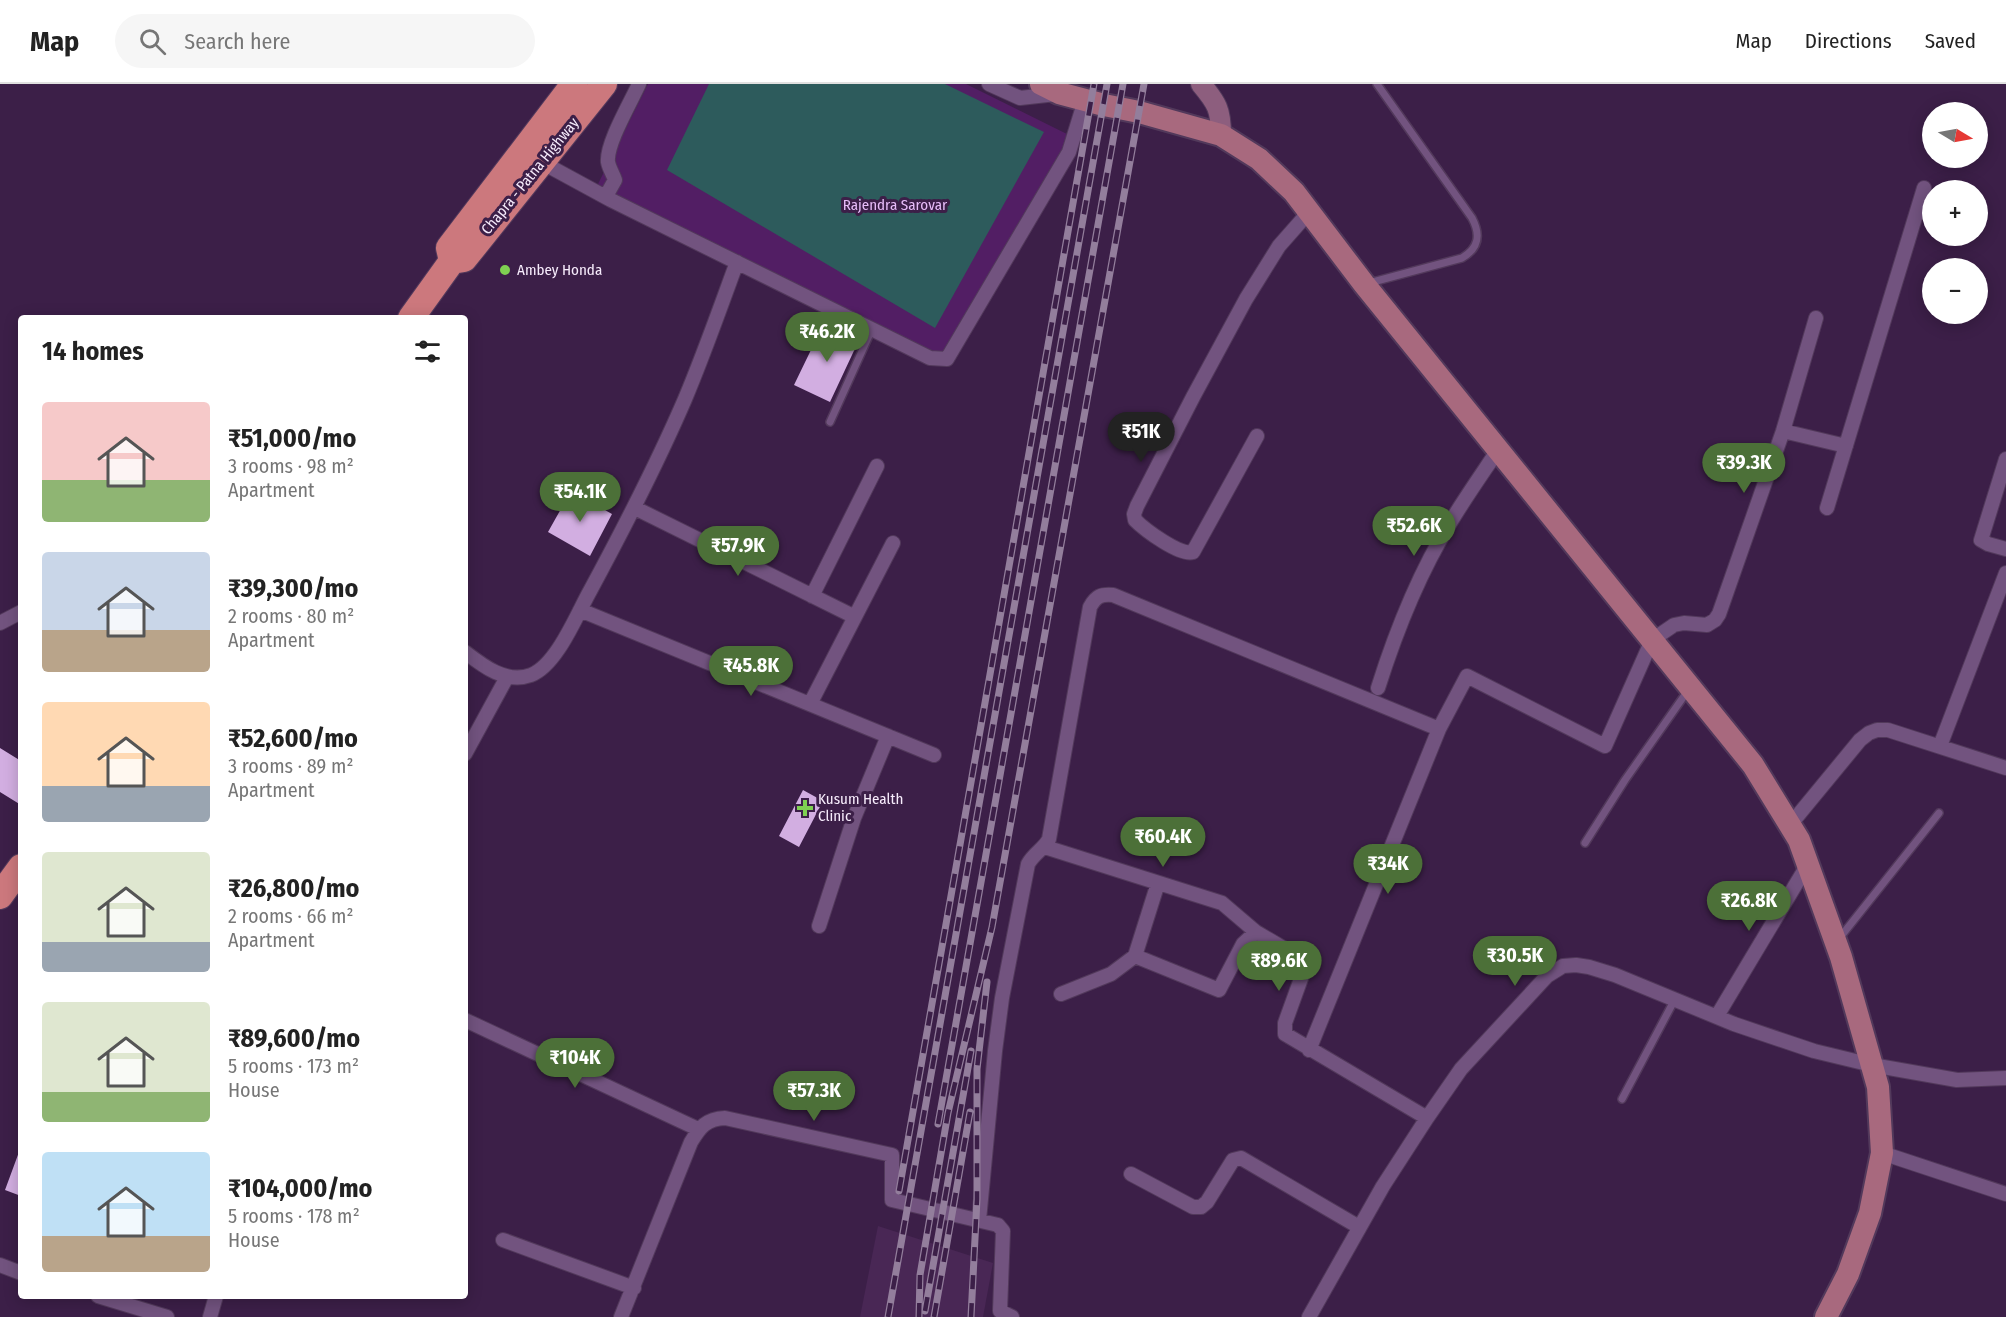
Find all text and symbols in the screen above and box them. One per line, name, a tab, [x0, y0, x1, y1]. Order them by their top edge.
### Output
search box	[115, 14, 535, 68]
text: Map	[30, 25, 79, 58]
icon: search	[136, 25, 169, 58]
text: Search here	[184, 28, 290, 55]
text: Map	[1735, 28, 1772, 54]
text: Directions	[1805, 28, 1892, 54]
text: Saved	[1925, 28, 1976, 54]
north arrow	[1922, 102, 1988, 168]
map controls	[1922, 102, 1988, 324]
street label: Chapra - Patna Highway	[477, 114, 583, 238]
button: +	[1922, 180, 1988, 246]
park label: Rajendra Sarovar	[843, 196, 948, 214]
button: −	[1922, 258, 1988, 324]
place label: Ambey Honda	[517, 261, 602, 279]
marker: Ambey Honda	[498, 263, 512, 277]
pin: ₹46.2K	[778, 312, 876, 363]
text: ₹46.2K	[799, 319, 855, 343]
icon: filters	[411, 335, 444, 368]
text: 14 homes	[42, 336, 144, 367]
pin: ₹51K	[1105, 412, 1177, 463]
text: ₹51K	[1122, 419, 1160, 443]
text: ₹51,000/mo	[228, 423, 356, 454]
icon: home	[90, 426, 162, 498]
pin: ₹39.3K	[1695, 443, 1793, 494]
text: ₹39.3K	[1716, 450, 1772, 474]
text: 3 rooms · 98 m²	[228, 454, 354, 478]
pin: ₹54.1K	[531, 472, 629, 523]
text: Apartment	[228, 478, 315, 502]
text: ₹54.1K	[554, 479, 606, 503]
pin: ₹52.6K	[1365, 506, 1463, 557]
text: ₹52.6K	[1386, 513, 1442, 537]
pin: ₹57.9K	[689, 526, 787, 577]
text: ₹57.9K	[711, 533, 765, 557]
text: ₹39,300/mo	[228, 573, 358, 604]
icon: home	[90, 576, 162, 648]
text: 2 rooms · 80 m²	[228, 604, 354, 628]
text: Apartment	[228, 628, 315, 652]
pin: ₹45.8K	[702, 646, 800, 697]
text: ₹45.8K	[723, 653, 779, 677]
text: ₹52,600/mo	[228, 723, 358, 754]
icon: home	[90, 726, 162, 798]
text: 3 rooms · 89 m²	[228, 754, 353, 778]
text: Apartment	[228, 778, 315, 802]
place label: Kusum Health Clinic	[818, 790, 903, 825]
marker: Kusum Health Clinic	[796, 799, 814, 817]
pin: ₹60.4K	[1114, 817, 1212, 868]
text: ₹60.4K	[1134, 824, 1192, 848]
pin: ₹34K	[1352, 844, 1424, 895]
text: ₹34K	[1367, 851, 1409, 875]
text: ₹26,800/mo	[228, 873, 359, 904]
icon: home	[90, 876, 162, 948]
pin: ₹26.8K	[1700, 881, 1798, 932]
text: ₹26.8K	[1721, 888, 1777, 912]
text: 2 rooms · 66 m²	[228, 904, 354, 928]
text: Apartment	[228, 928, 315, 952]
pin: ₹30.5K	[1466, 936, 1564, 987]
pin: ₹89.6K	[1230, 941, 1328, 992]
text: ₹30.5K	[1487, 943, 1543, 967]
text: ₹89.6K	[1251, 948, 1307, 972]
text: ₹89,600/mo	[228, 1023, 360, 1054]
icon: home	[90, 1026, 162, 1098]
pin: ₹104K	[533, 1038, 617, 1089]
text: ₹104K	[549, 1045, 601, 1069]
text: 5 rooms · 173 m²	[228, 1054, 359, 1078]
pin: ₹57.3K	[765, 1071, 863, 1122]
text: House	[228, 1078, 280, 1102]
text: ₹57.3K	[787, 1078, 841, 1102]
text: ₹104,000/mo	[228, 1173, 372, 1204]
icon: home	[90, 1176, 162, 1248]
text: 5 rooms · 178 m²	[228, 1204, 360, 1228]
text: House	[228, 1228, 280, 1252]

